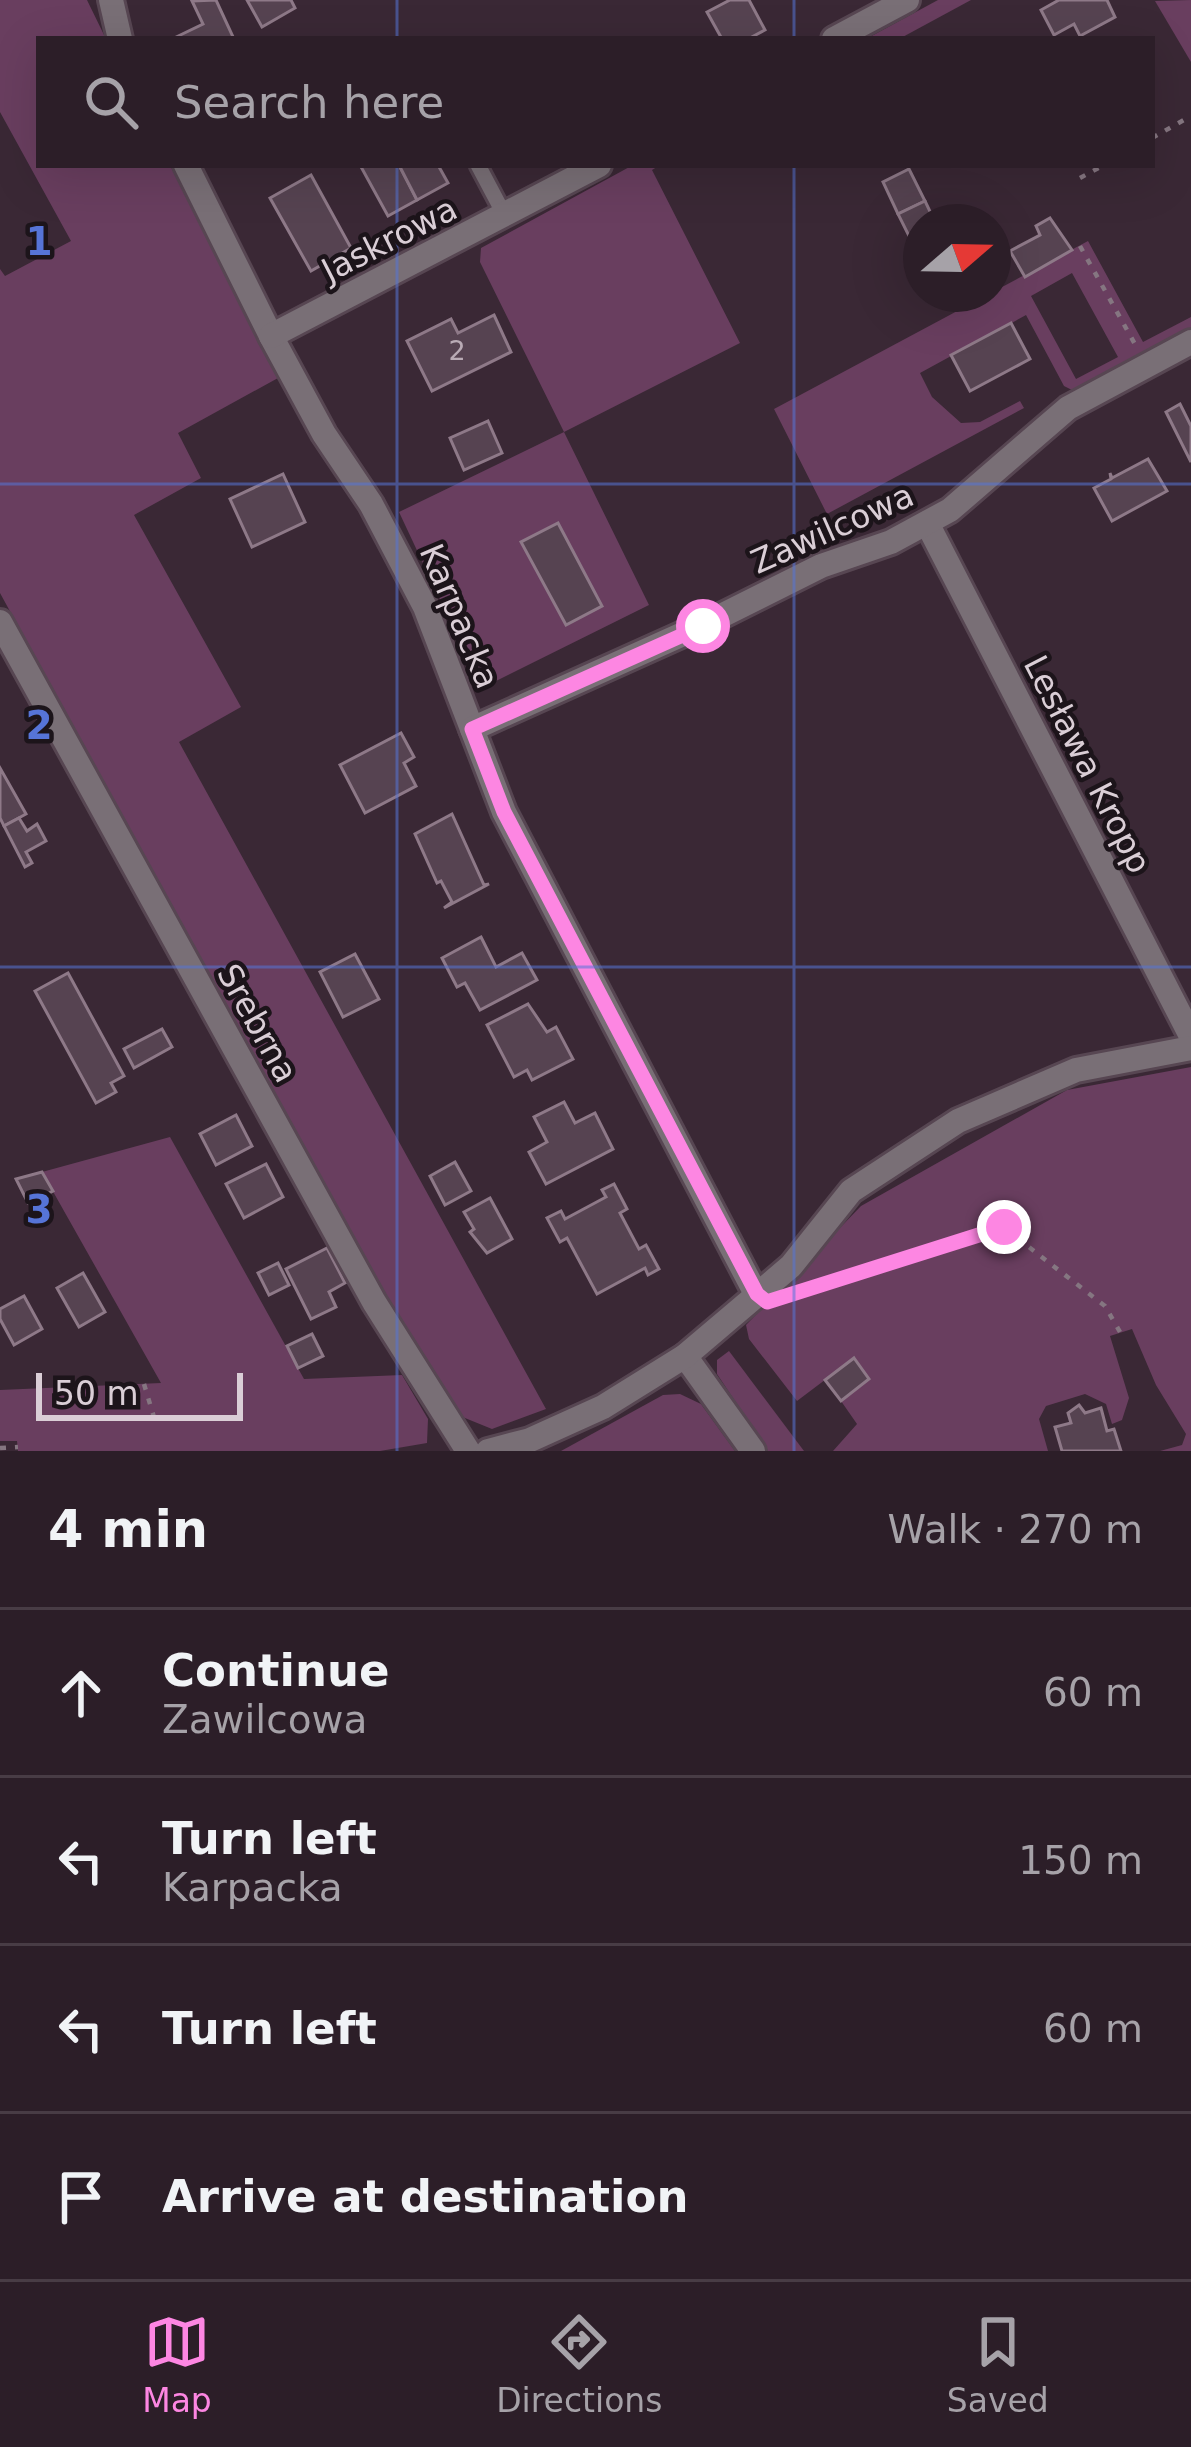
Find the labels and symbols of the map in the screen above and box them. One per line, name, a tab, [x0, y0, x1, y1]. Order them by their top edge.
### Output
street label: Jaskrowa	[313, 189, 463, 291]
north arrow	[903, 204, 1011, 312]
text: 1	[25, 219, 53, 264]
house number: 2	[448, 335, 466, 366]
street label: Zawilcowa	[745, 475, 919, 582]
street label: Karpacka	[412, 538, 507, 694]
route start	[676, 599, 730, 653]
street label: Lesława Kropp	[1016, 649, 1159, 880]
text: 2	[25, 703, 53, 748]
street label: Srebrna	[209, 957, 306, 1089]
text: 3	[25, 1187, 53, 1232]
route end	[977, 1200, 1031, 1254]
scale bar	[36, 1367, 243, 1420]

